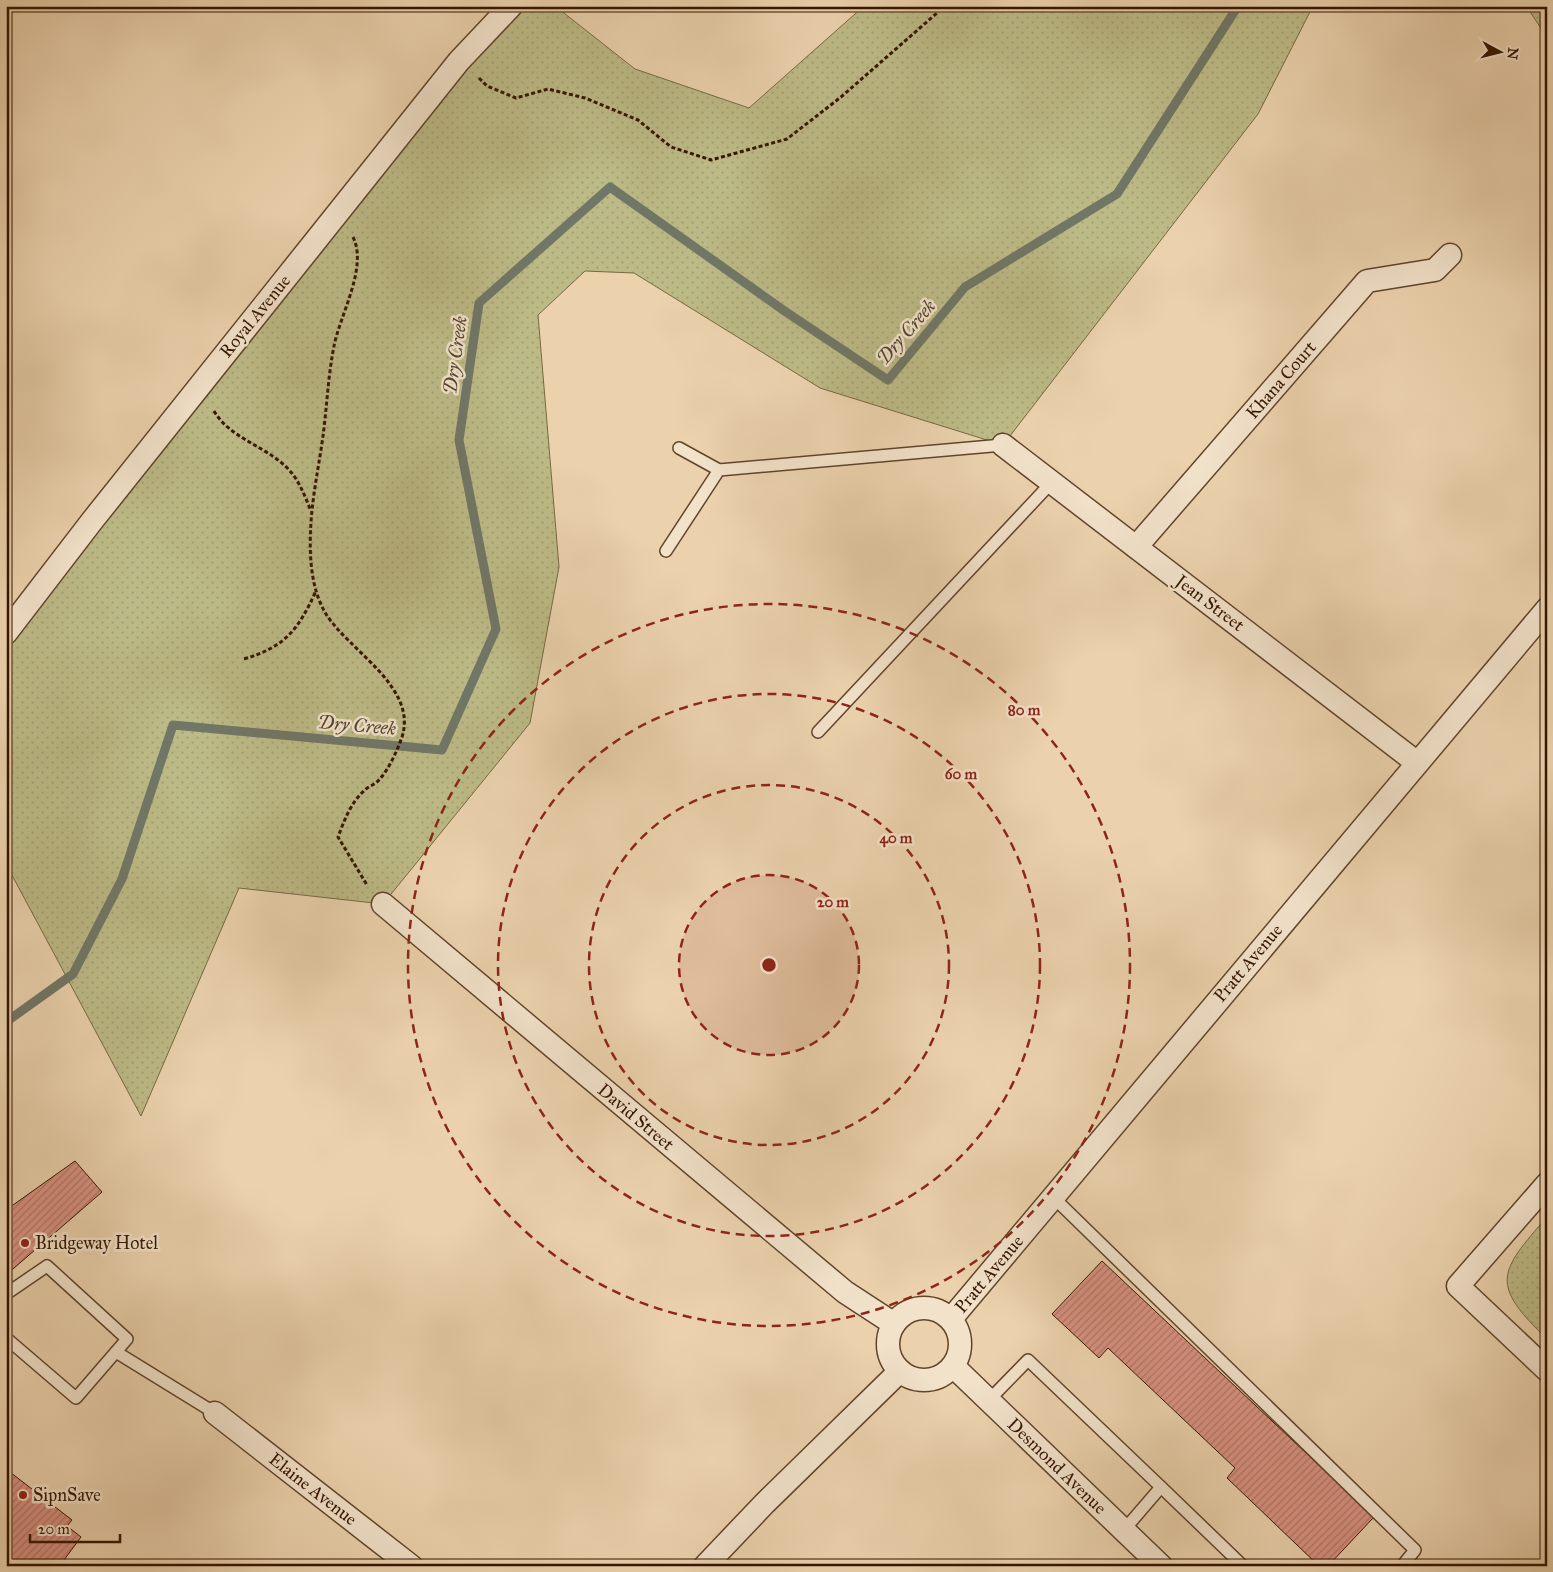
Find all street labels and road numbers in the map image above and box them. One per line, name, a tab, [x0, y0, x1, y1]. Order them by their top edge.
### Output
street label: Royal Avenue	[215, 270, 295, 362]
street label: Khana Court	[1241, 336, 1321, 423]
street label: Jean Street	[1169, 569, 1249, 637]
street label: Pratt Avenue	[1209, 919, 1287, 1007]
street label: David Street	[593, 1079, 679, 1156]
street label: Pratt Avenue	[950, 1230, 1028, 1318]
street label: Desmond Avenue	[1003, 1413, 1111, 1519]
street label: Elaine Avenue	[265, 1448, 361, 1530]

